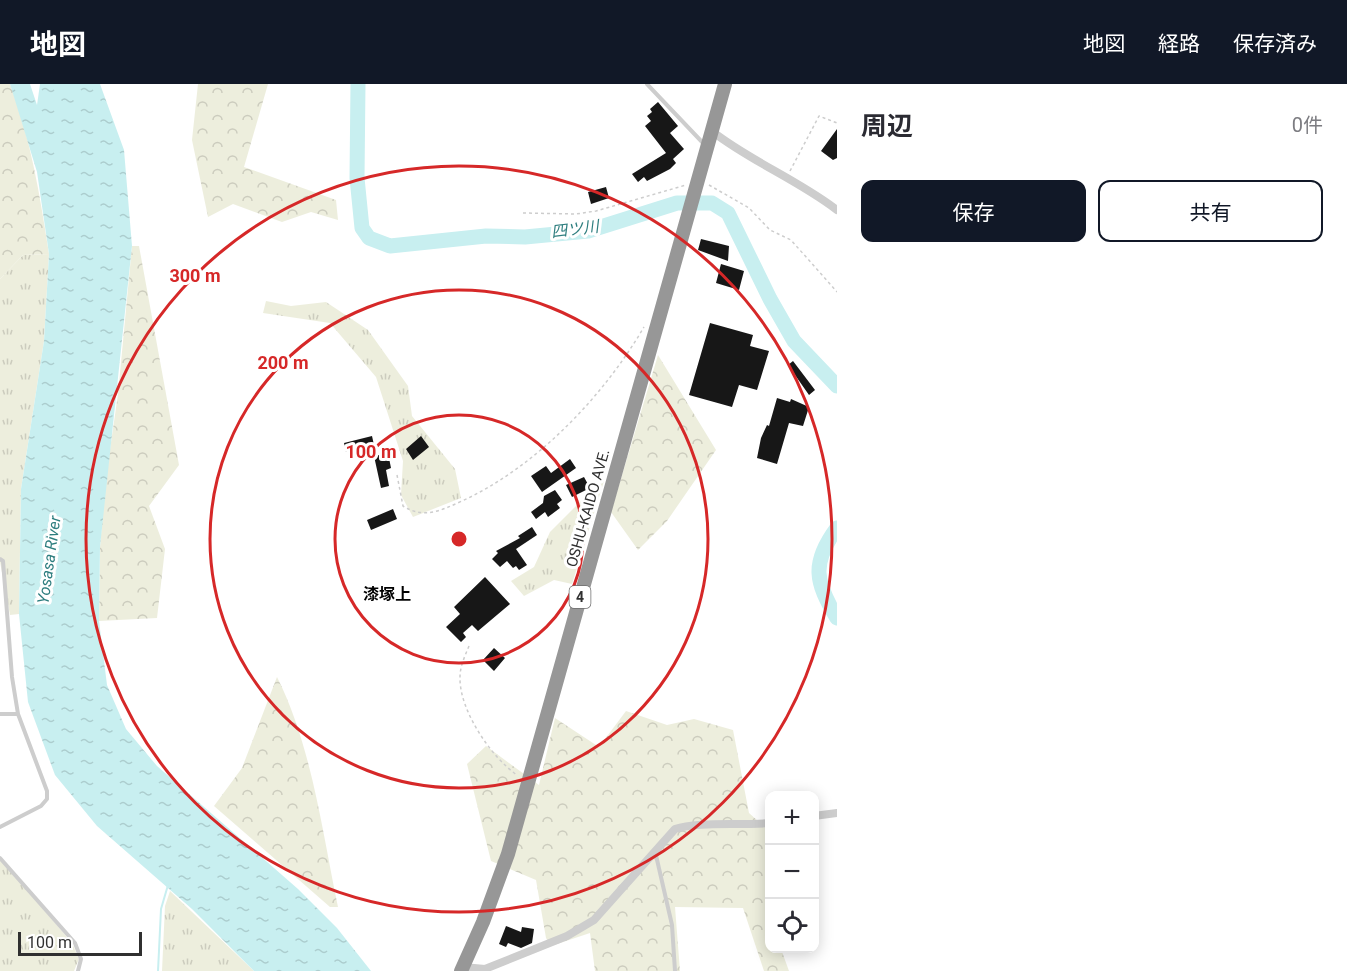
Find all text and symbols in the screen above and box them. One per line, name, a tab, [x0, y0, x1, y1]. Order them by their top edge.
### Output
text: 地図	[30, 28, 86, 61]
text: 地図	[1083, 32, 1125, 56]
text: 経路	[1158, 32, 1200, 56]
text: 保存済み	[1233, 32, 1317, 56]
text: 周辺	[861, 111, 913, 141]
text: 0件	[1292, 113, 1323, 137]
button: 保存	[861, 180, 1086, 242]
button: 共有	[1098, 180, 1323, 242]
water label: 四ツ川	[550, 216, 602, 241]
text: 300 m	[169, 265, 221, 286]
text: 200 m	[257, 352, 309, 373]
text: 100 m	[345, 441, 397, 462]
street label: OSHU-KAIDO AVE.	[563, 447, 613, 569]
water label: Yosasa River	[33, 514, 65, 605]
centre of rings	[449, 529, 469, 549]
district label: 漆塚上	[363, 585, 411, 604]
road number: 4	[570, 586, 590, 608]
map controls	[765, 791, 819, 953]
button: +	[765, 791, 819, 845]
button: −	[765, 845, 819, 899]
button: locate	[765, 899, 819, 953]
scale bar	[18, 929, 142, 956]
text: 100 m	[27, 933, 72, 952]

